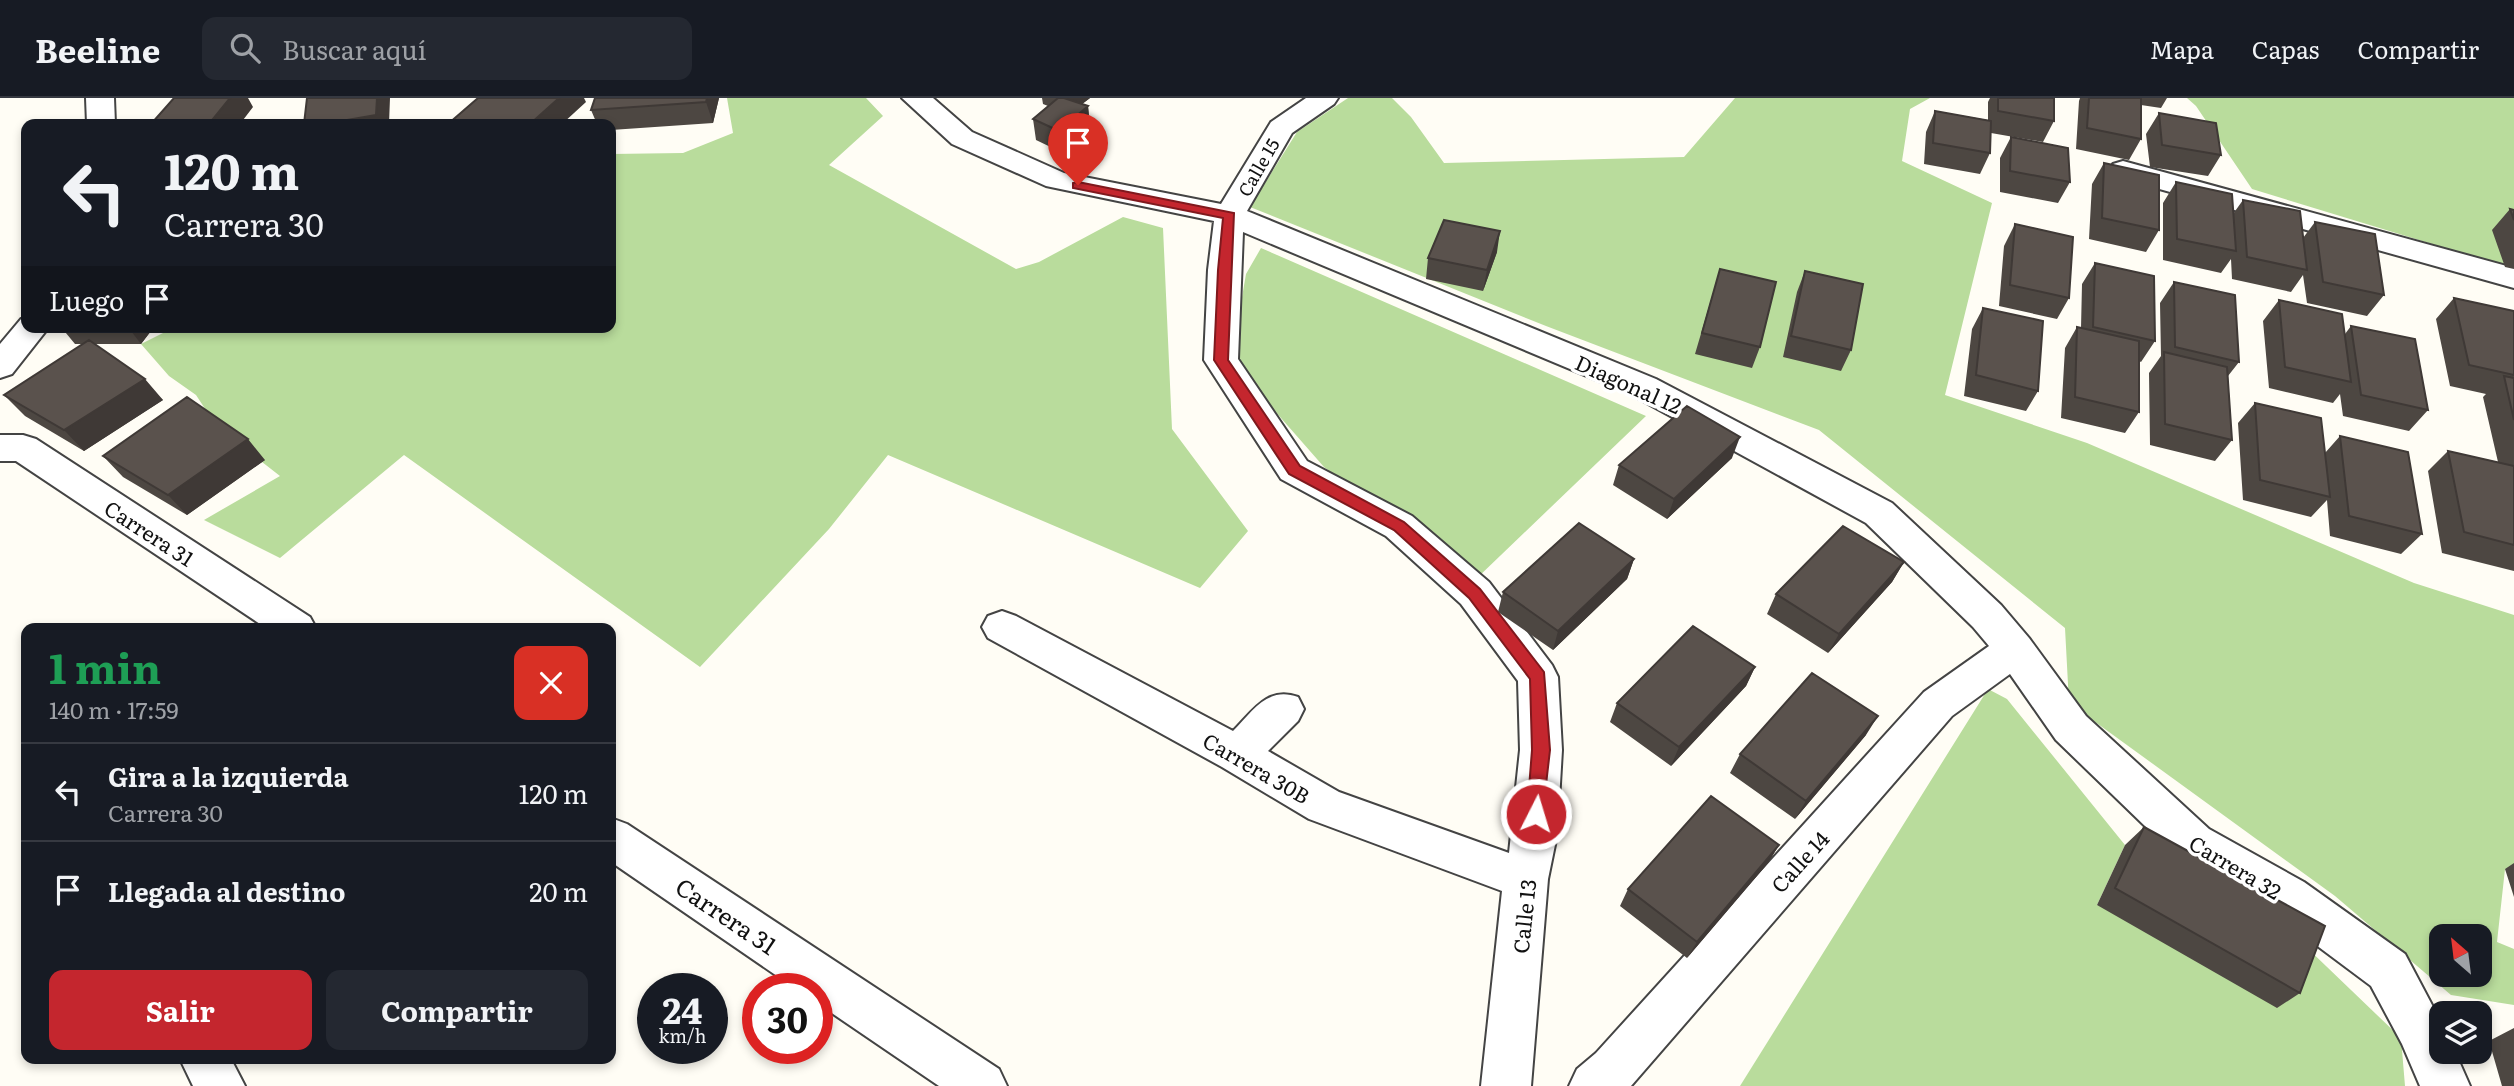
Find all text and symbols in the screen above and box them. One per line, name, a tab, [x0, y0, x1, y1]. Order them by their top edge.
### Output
search box	[202, 17, 692, 80]
text: Beeline	[35, 24, 160, 73]
icon: search	[226, 29, 264, 67]
text: Buscar aquí	[282, 29, 426, 68]
text: Mapa	[2150, 31, 2214, 66]
text: Capas	[2252, 31, 2319, 66]
text: Compartir	[2357, 31, 2479, 66]
pin	[1048, 113, 1108, 185]
icon: arrive	[1059, 124, 1097, 162]
text: 120 m	[164, 132, 299, 205]
street label: Calle 15	[1230, 133, 1286, 201]
icon: left	[49, 147, 140, 238]
text: Carrera 30	[164, 199, 324, 247]
text: Luego	[49, 280, 124, 319]
icon: arrive	[138, 280, 176, 318]
street label: Diagonal 12	[1571, 346, 1687, 420]
street label: Carrera 31	[99, 491, 201, 573]
text: 1 min	[49, 635, 161, 697]
button: close	[514, 646, 588, 720]
text: 140 m · 17:59	[49, 692, 178, 726]
street label: Carrera 30B	[1198, 724, 1316, 810]
text: Gira a la izquierda	[108, 756, 349, 795]
icon: left	[49, 773, 87, 811]
text: 120 m	[519, 773, 588, 812]
position arrow	[1499, 777, 1573, 851]
text: Carrera 30	[108, 795, 223, 829]
street label: Calle 14	[1763, 823, 1836, 899]
street label: Carrera 32	[2184, 826, 2288, 906]
street label: Carrera 31	[669, 868, 785, 962]
icon: arrive	[49, 871, 87, 909]
text: Llegada al destino	[108, 871, 345, 910]
text: 20 m	[529, 871, 588, 910]
street label: Calle 13	[1504, 877, 1542, 955]
north arrow	[2429, 924, 2492, 987]
map controls	[2429, 924, 2492, 1064]
button: Salir	[49, 970, 312, 1050]
button: Compartir	[326, 970, 588, 1050]
speed limit sign: 30	[742, 973, 833, 1064]
text: 24	[663, 983, 702, 1035]
button: layers	[2429, 1001, 2492, 1064]
text: km/h	[659, 1022, 706, 1049]

